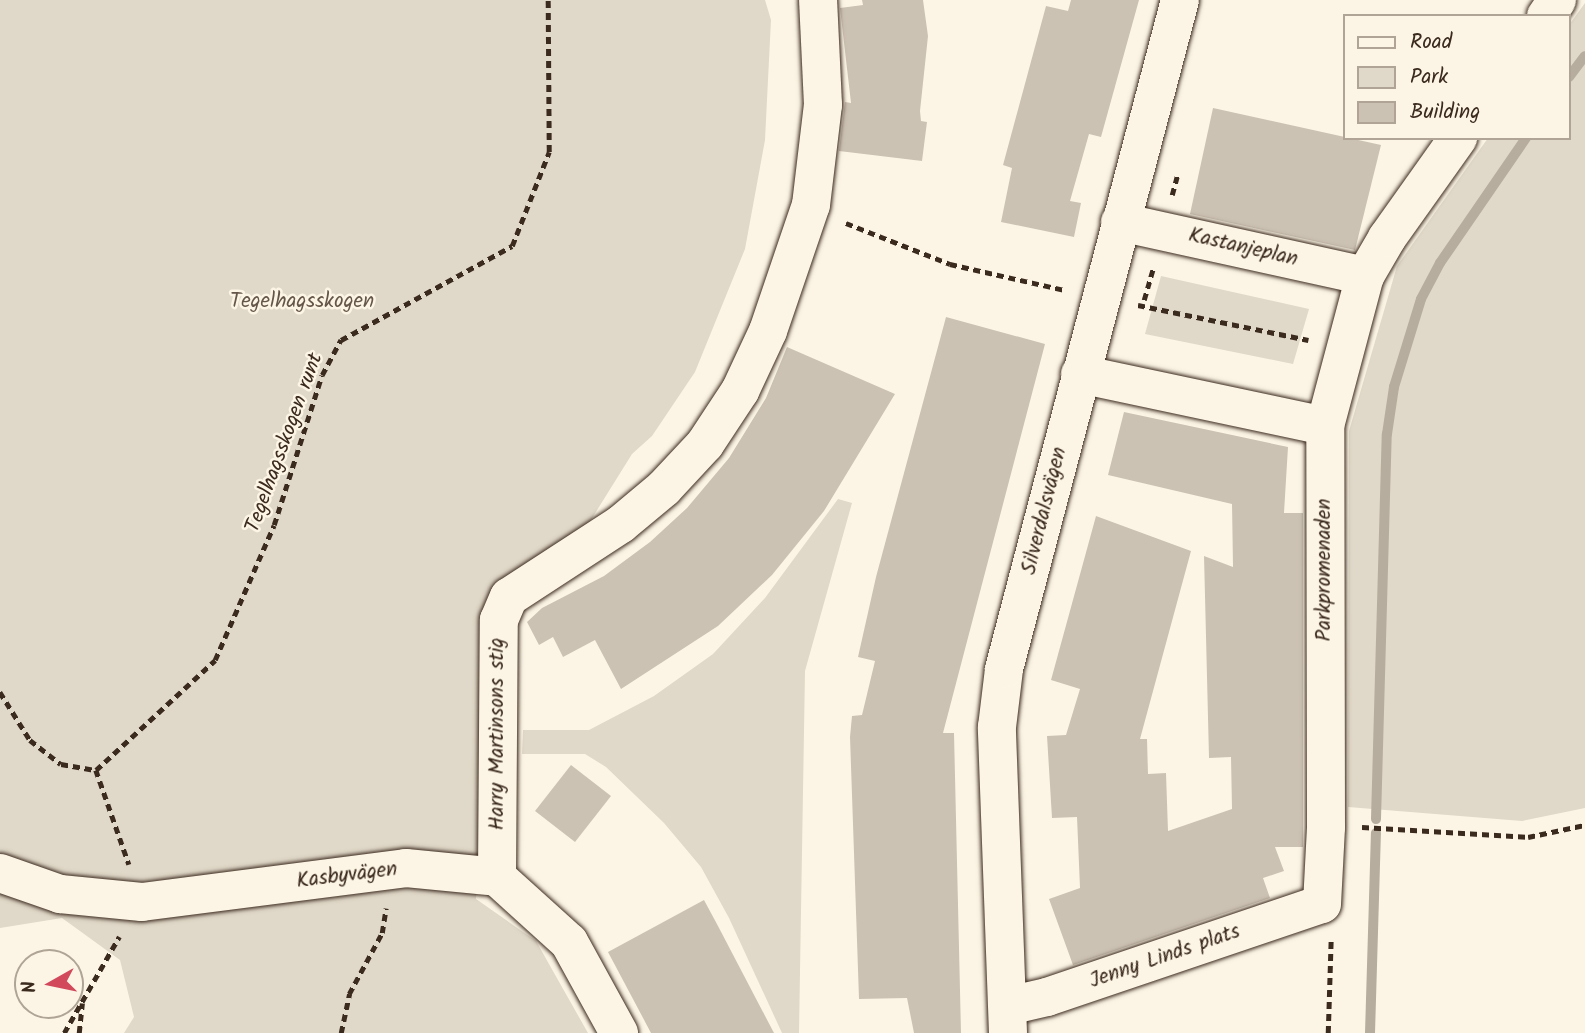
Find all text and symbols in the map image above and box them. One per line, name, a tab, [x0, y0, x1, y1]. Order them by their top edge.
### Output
legend	[1344, 14, 1571, 140]
text: Road	[1410, 26, 1452, 59]
text: Park	[1410, 61, 1448, 94]
text: Building	[1410, 96, 1480, 129]
street label: Kastanjeplan	[1186, 223, 1300, 273]
park label: Tegelhagsskogen	[230, 289, 374, 315]
street label: Tegelhagsskogen runt	[241, 350, 329, 536]
street label: Silverdalsvägen	[1017, 445, 1073, 577]
street label: Parkpromenaden	[1312, 499, 1338, 641]
street label: Harry Martinsons stig	[485, 638, 511, 830]
street label: Kasbyvägen	[295, 857, 399, 895]
street label: Jenny Linds plats	[1086, 919, 1244, 995]
north arrow	[14, 949, 84, 1019]
text: N	[14, 979, 46, 995]

